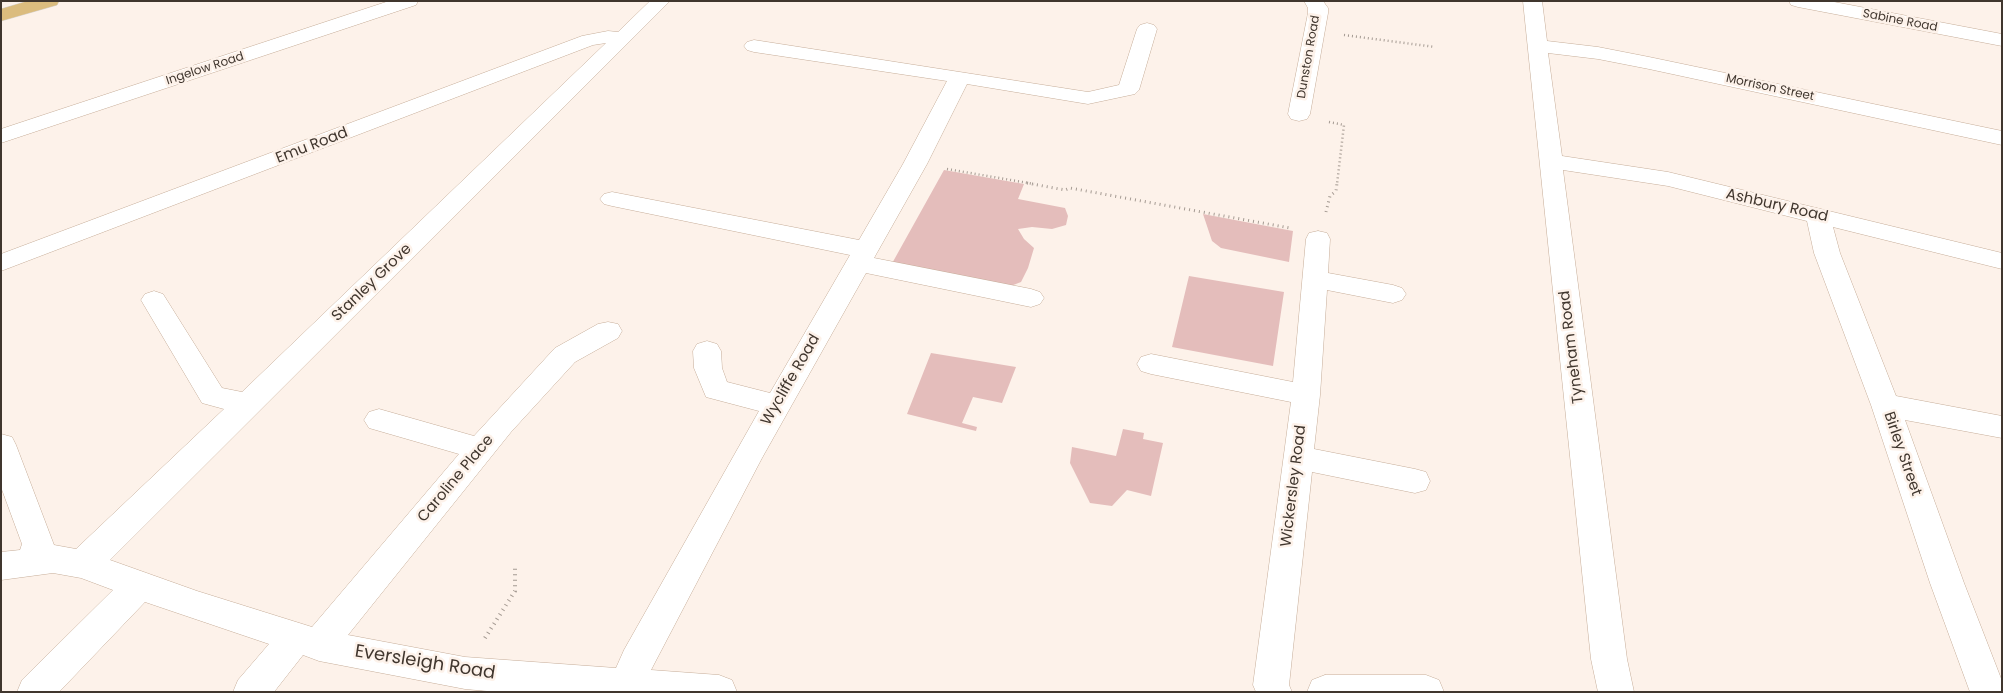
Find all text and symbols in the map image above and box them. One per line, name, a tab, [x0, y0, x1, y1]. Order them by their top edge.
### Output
street label: Sabine Road	[1861, 7, 1939, 35]
street label: Dunston Road	[1295, 14, 1323, 100]
street label: Ingelow Road	[164, 50, 246, 88]
street label: Morrison Street	[1725, 72, 1815, 104]
street label: Emu Road	[273, 124, 351, 168]
street label: Ashbury Road	[1724, 185, 1830, 227]
street label: Stanley Grove	[328, 240, 416, 326]
street label: Tyneham Road	[1556, 289, 1588, 405]
street label: Wycliffe Road	[758, 331, 824, 429]
street label: Birley Street	[1879, 410, 1925, 498]
street label: Wickersley Road	[1278, 424, 1310, 548]
street label: Caroline Place	[414, 432, 498, 526]
street label: Eversleigh Road	[353, 641, 497, 685]

